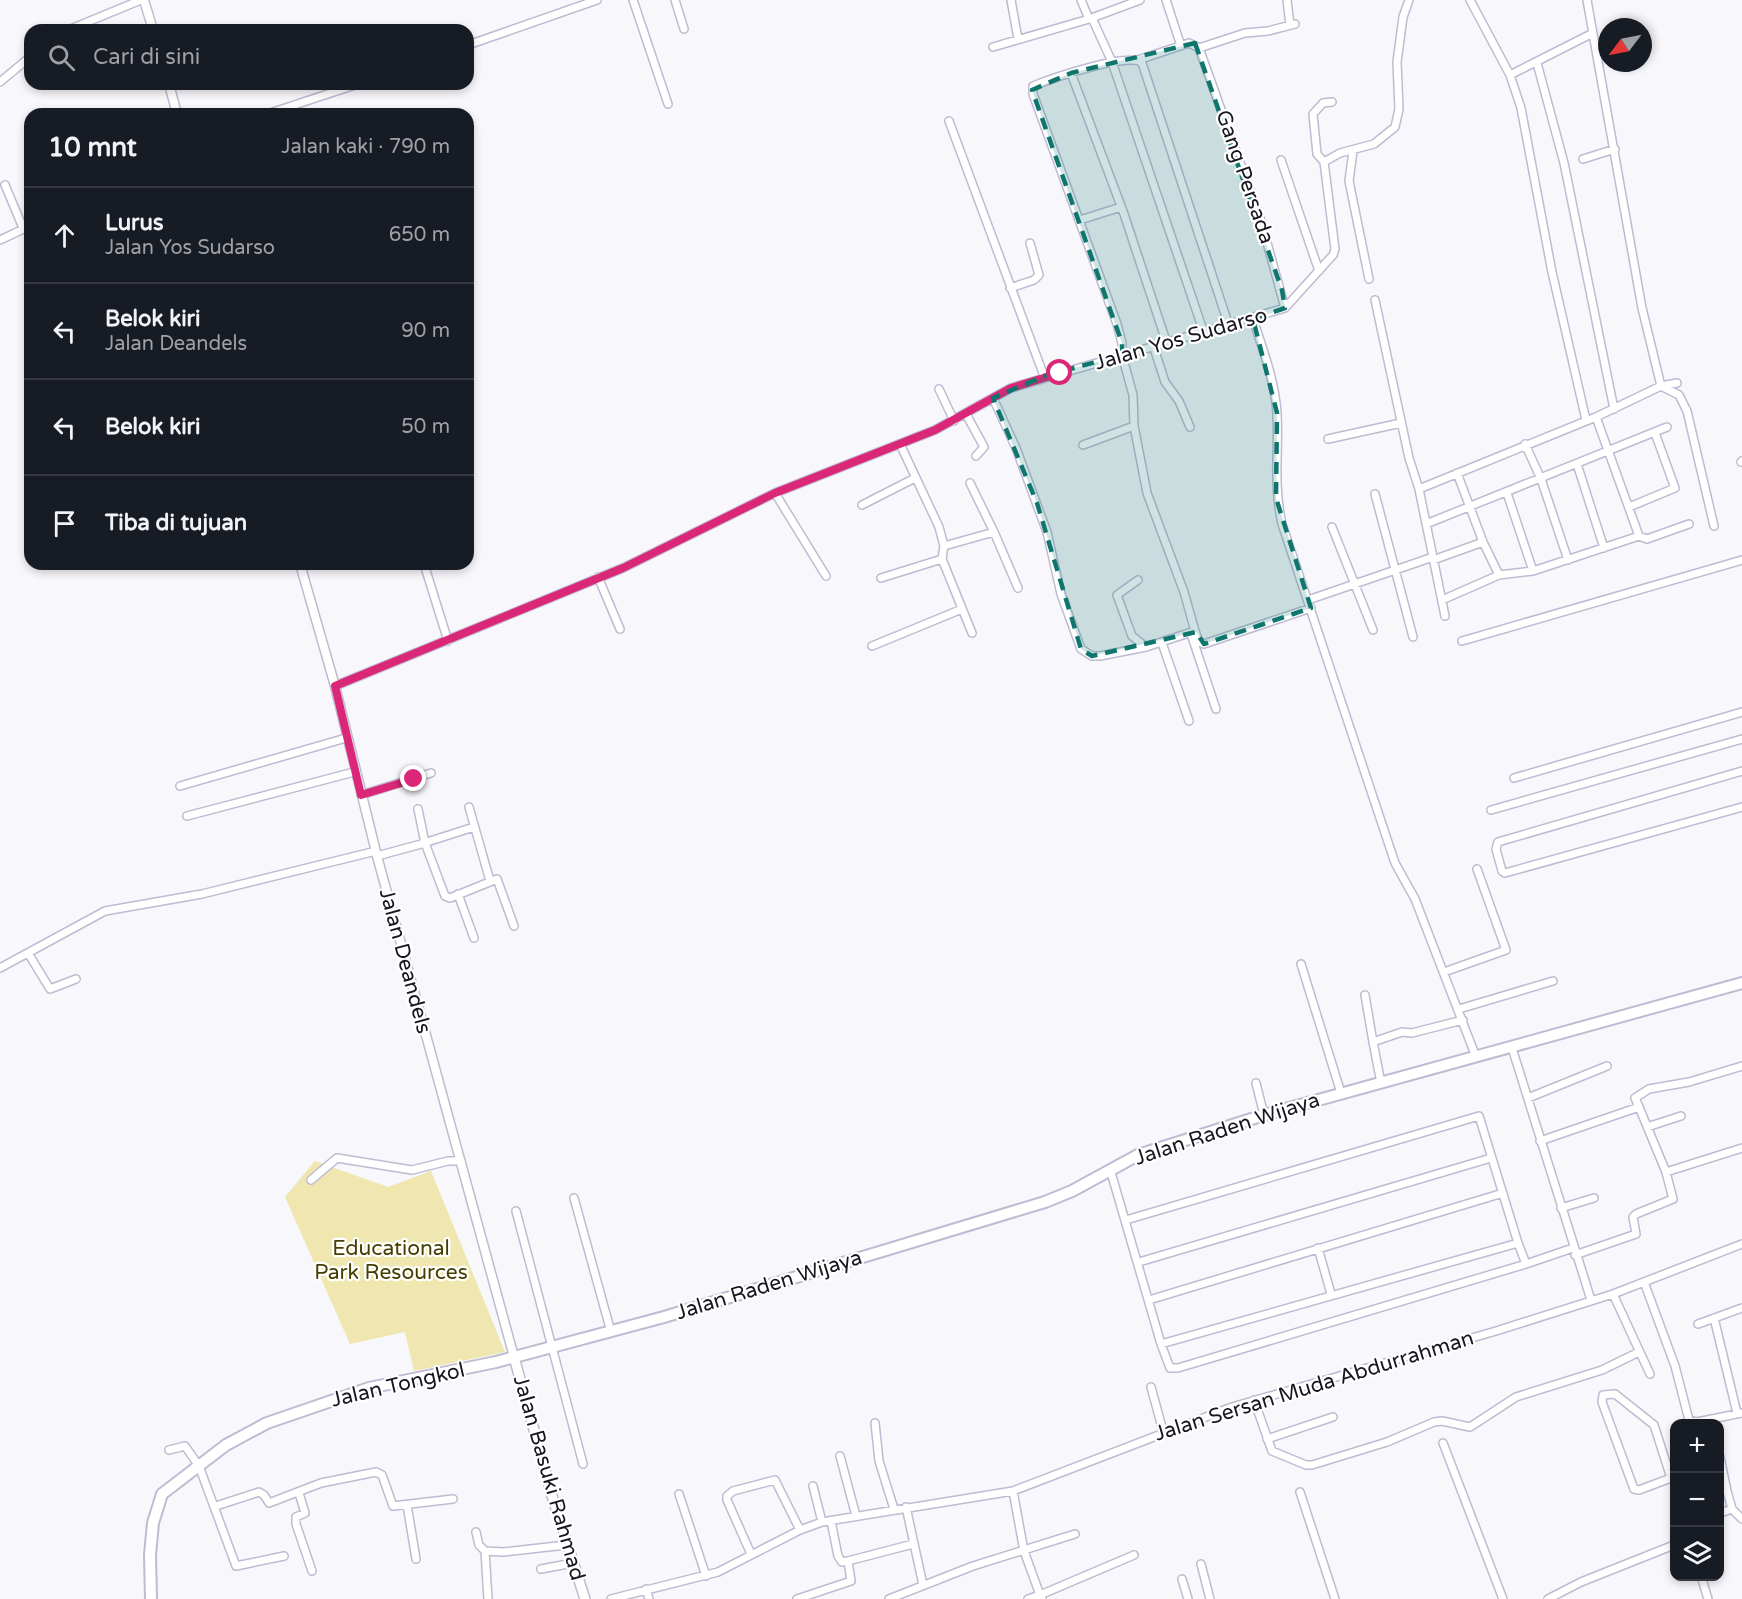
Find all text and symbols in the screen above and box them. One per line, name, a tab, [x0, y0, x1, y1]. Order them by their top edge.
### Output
north arrow	[1598, 18, 1652, 72]
search box	[24, 24, 474, 90]
icon: search	[45, 41, 78, 74]
text: Cari di sini	[93, 44, 200, 70]
street label: Gang Persada	[1210, 107, 1280, 247]
text: 10 mnt	[48, 132, 137, 163]
text: Jalan kaki · 790 m	[281, 135, 450, 159]
text: Lurus	[105, 210, 163, 236]
icon: ahead	[48, 219, 81, 252]
text: 650 m	[389, 223, 450, 247]
text: Jalan Yos Sudarso	[105, 236, 275, 260]
street label: Jalan Yos Sudarso	[1092, 302, 1270, 376]
text: Belok kiri	[105, 306, 201, 332]
icon: left	[48, 315, 81, 348]
text: 90 m	[401, 319, 450, 343]
text: Jalan Deandels	[105, 332, 247, 356]
route start	[1046, 359, 1072, 385]
icon: left	[48, 411, 81, 444]
text: Belok kiri	[105, 414, 201, 440]
text: 50 m	[401, 415, 450, 439]
icon: arrive	[48, 507, 81, 540]
text: Tiba di tujuan	[105, 510, 247, 536]
route end	[400, 765, 426, 791]
street label: Jalan Deandels	[374, 886, 436, 1036]
street label: Jalan Raden Wijaya	[1131, 1087, 1323, 1171]
park label: Educational Park Resources	[314, 1236, 468, 1285]
street label: Jalan Raden Wijaya	[673, 1245, 865, 1325]
street label: Jalan Sersan Muda Abdurrahman	[1151, 1325, 1477, 1447]
street label: Jalan Tongkol	[329, 1357, 467, 1413]
street label: Jalan Basuki Rahmad	[508, 1373, 590, 1583]
map controls	[1670, 1419, 1724, 1581]
button: +	[1670, 1419, 1724, 1473]
button: −	[1670, 1473, 1724, 1527]
button: layers	[1670, 1527, 1724, 1581]

